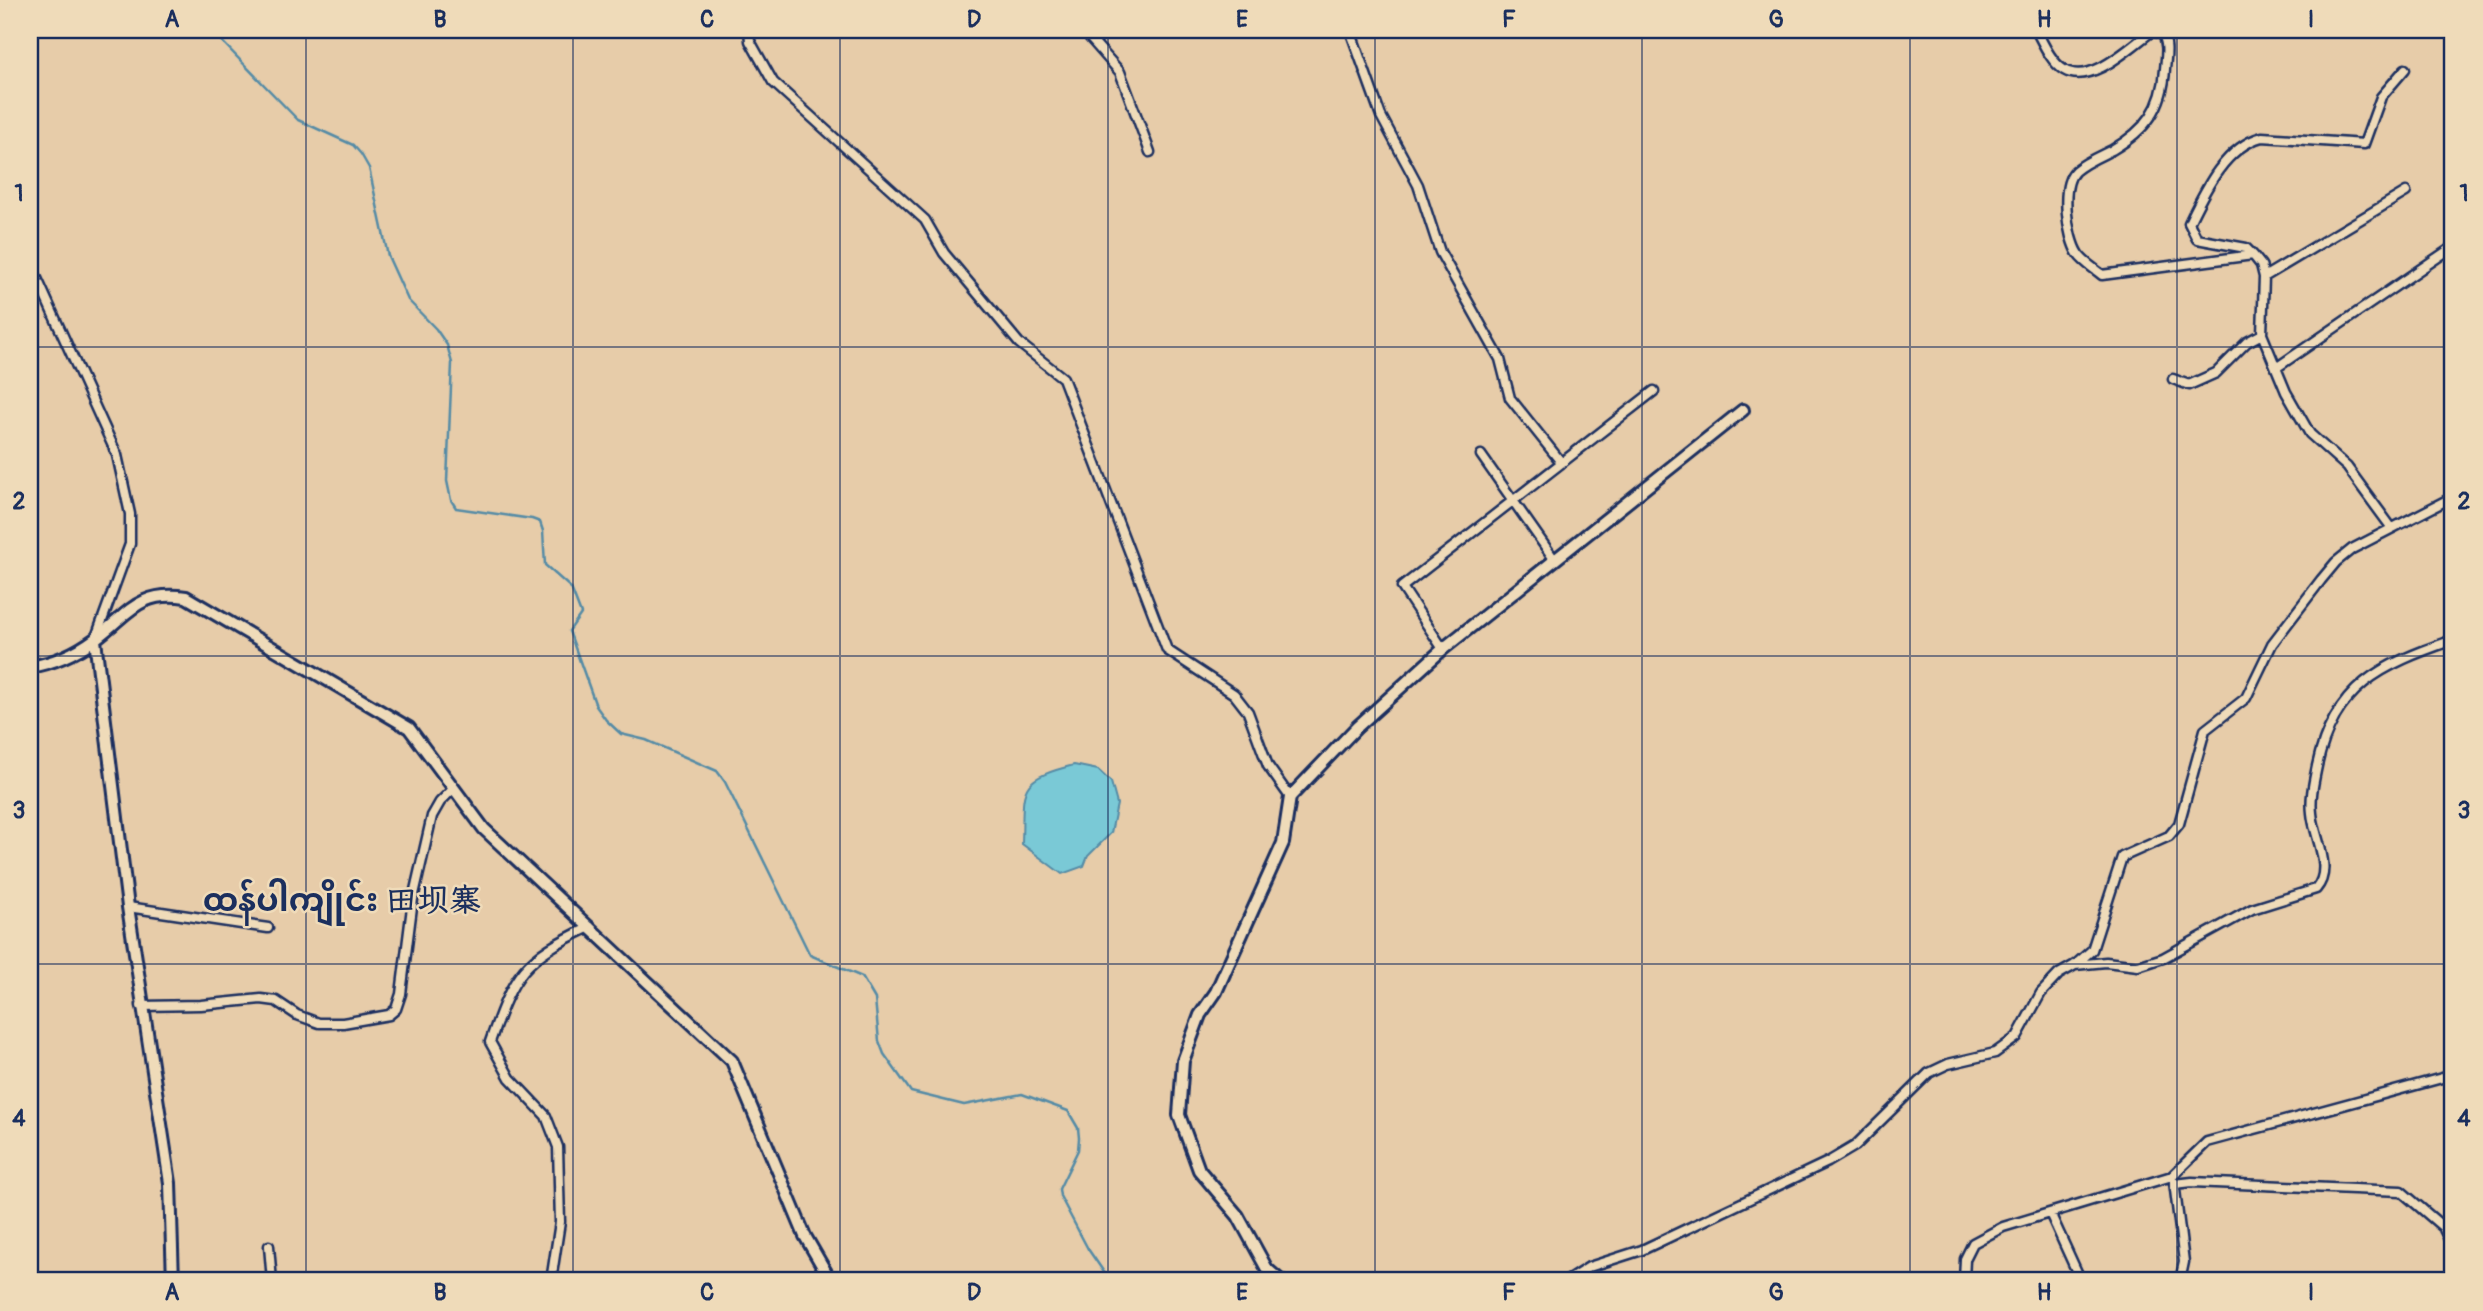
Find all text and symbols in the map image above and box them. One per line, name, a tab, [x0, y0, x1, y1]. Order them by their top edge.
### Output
text: A	[165, 5, 180, 34]
text: B	[433, 5, 447, 34]
text: C	[700, 5, 714, 34]
text: D	[967, 5, 981, 34]
text: E	[1236, 5, 1248, 34]
text: F	[1502, 5, 1516, 34]
text: G	[1768, 5, 1784, 34]
text: H	[2037, 5, 2051, 34]
text: I	[2308, 5, 2314, 34]
text: 1	[15, 179, 24, 208]
text: 1	[2460, 179, 2469, 208]
text: 2	[13, 487, 26, 516]
text: 2	[2458, 487, 2471, 516]
text: 3	[13, 796, 25, 825]
text: 3	[2458, 796, 2470, 825]
district label: ထန်ပါကျိုင်း 田坝寨	[203, 878, 481, 927]
text: 4	[12, 1104, 26, 1133]
text: 4	[2457, 1104, 2471, 1133]
text: A	[165, 1278, 180, 1307]
text: B	[433, 1278, 447, 1307]
text: C	[700, 1278, 714, 1307]
text: D	[967, 1278, 981, 1307]
text: E	[1236, 1278, 1248, 1307]
text: F	[1502, 1278, 1516, 1307]
text: G	[1768, 1278, 1784, 1307]
text: H	[2037, 1278, 2051, 1307]
text: I	[2308, 1278, 2314, 1307]

